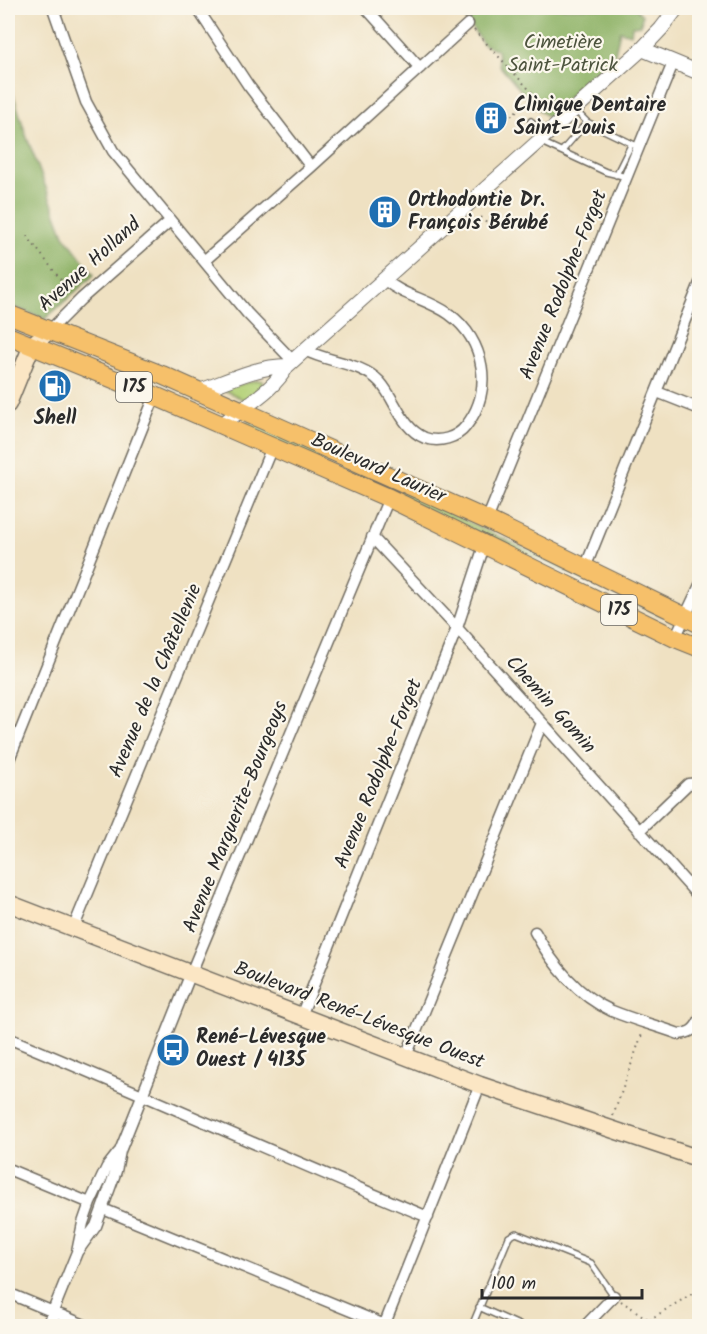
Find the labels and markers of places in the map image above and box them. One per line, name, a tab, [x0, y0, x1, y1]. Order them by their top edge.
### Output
place label: Clinique Dentaire Saint-Louis	[514, 90, 667, 145]
building icon: Clinique Dentaire Saint-Louis	[473, 100, 509, 136]
place label: Orthodontie Dr. François Bérubé	[408, 185, 548, 240]
building icon: Orthodontie Dr. François Bérubé	[367, 194, 403, 230]
fuel station icon: Shell	[37, 368, 73, 404]
place label: Shell	[34, 403, 77, 435]
place label: René-Lévesque Ouest / 4135	[196, 1022, 326, 1077]
bus stop icon: René-Lévesque Ouest / 4135	[155, 1032, 191, 1068]

